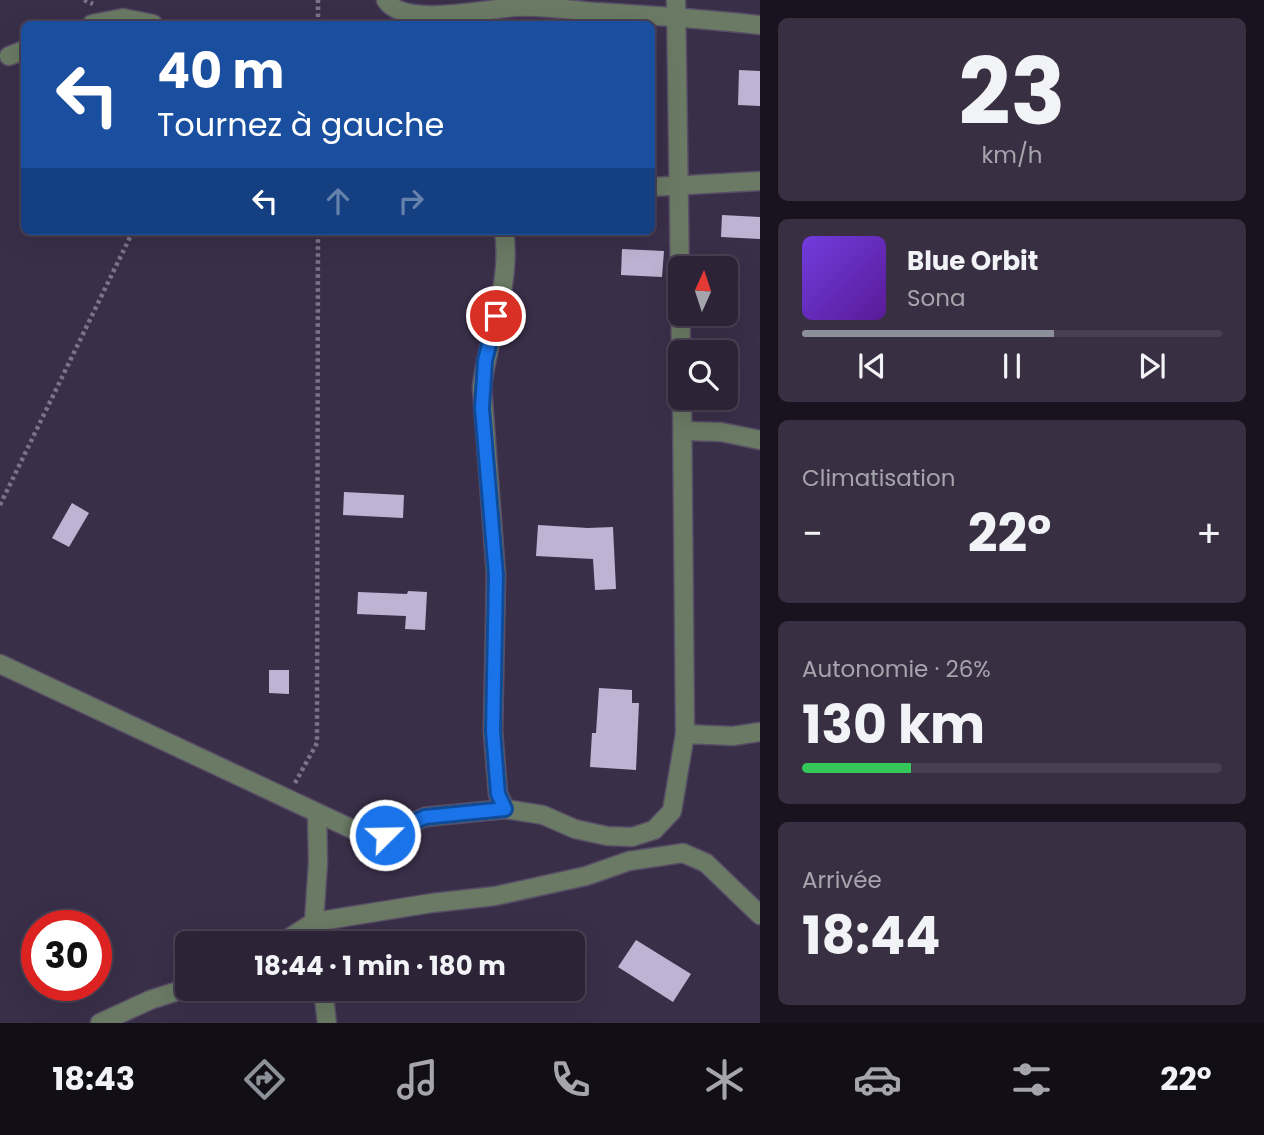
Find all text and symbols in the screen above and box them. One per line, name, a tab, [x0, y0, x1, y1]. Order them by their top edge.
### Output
text: 23	[958, 28, 1066, 156]
text: 40 m	[157, 37, 284, 105]
icon: left	[42, 49, 133, 140]
text: Tournez à gauche	[157, 102, 444, 147]
text: km/h	[981, 139, 1043, 171]
icon: left	[246, 182, 284, 220]
icon: ahead	[319, 182, 357, 220]
icon: right	[392, 182, 430, 220]
text: Blue Orbit	[907, 243, 1038, 279]
north arrow	[668, 256, 738, 326]
map controls	[668, 256, 738, 410]
text: Sona	[907, 282, 966, 314]
pin	[466, 286, 526, 346]
icon: arrive	[477, 297, 515, 335]
button: search	[668, 340, 738, 410]
icon: previous	[853, 347, 891, 385]
icon: pause	[993, 347, 1031, 385]
icon: next	[1133, 347, 1171, 385]
text: Climatisation	[802, 462, 955, 494]
text: 22°	[968, 497, 1051, 570]
text: −	[802, 507, 823, 560]
text: +	[1196, 507, 1222, 560]
text: Autonomie · 26%	[802, 653, 991, 685]
text: 130 km	[802, 688, 985, 761]
position arrow	[348, 798, 422, 872]
text: Arrivée	[802, 864, 882, 896]
text: 18:44	[802, 899, 940, 972]
speed limit sign: 30	[21, 910, 112, 1001]
text: 18:44 · 1 min · 180 m	[254, 948, 506, 984]
icon: directions	[240, 1055, 289, 1104]
icon: music	[393, 1055, 442, 1104]
icon: phone	[546, 1055, 595, 1104]
icon: climate	[700, 1055, 749, 1104]
icon: car	[853, 1055, 902, 1104]
icon: filters	[1007, 1055, 1056, 1104]
text: 18:43	[52, 1056, 135, 1101]
text: 22°	[1160, 1056, 1212, 1101]

